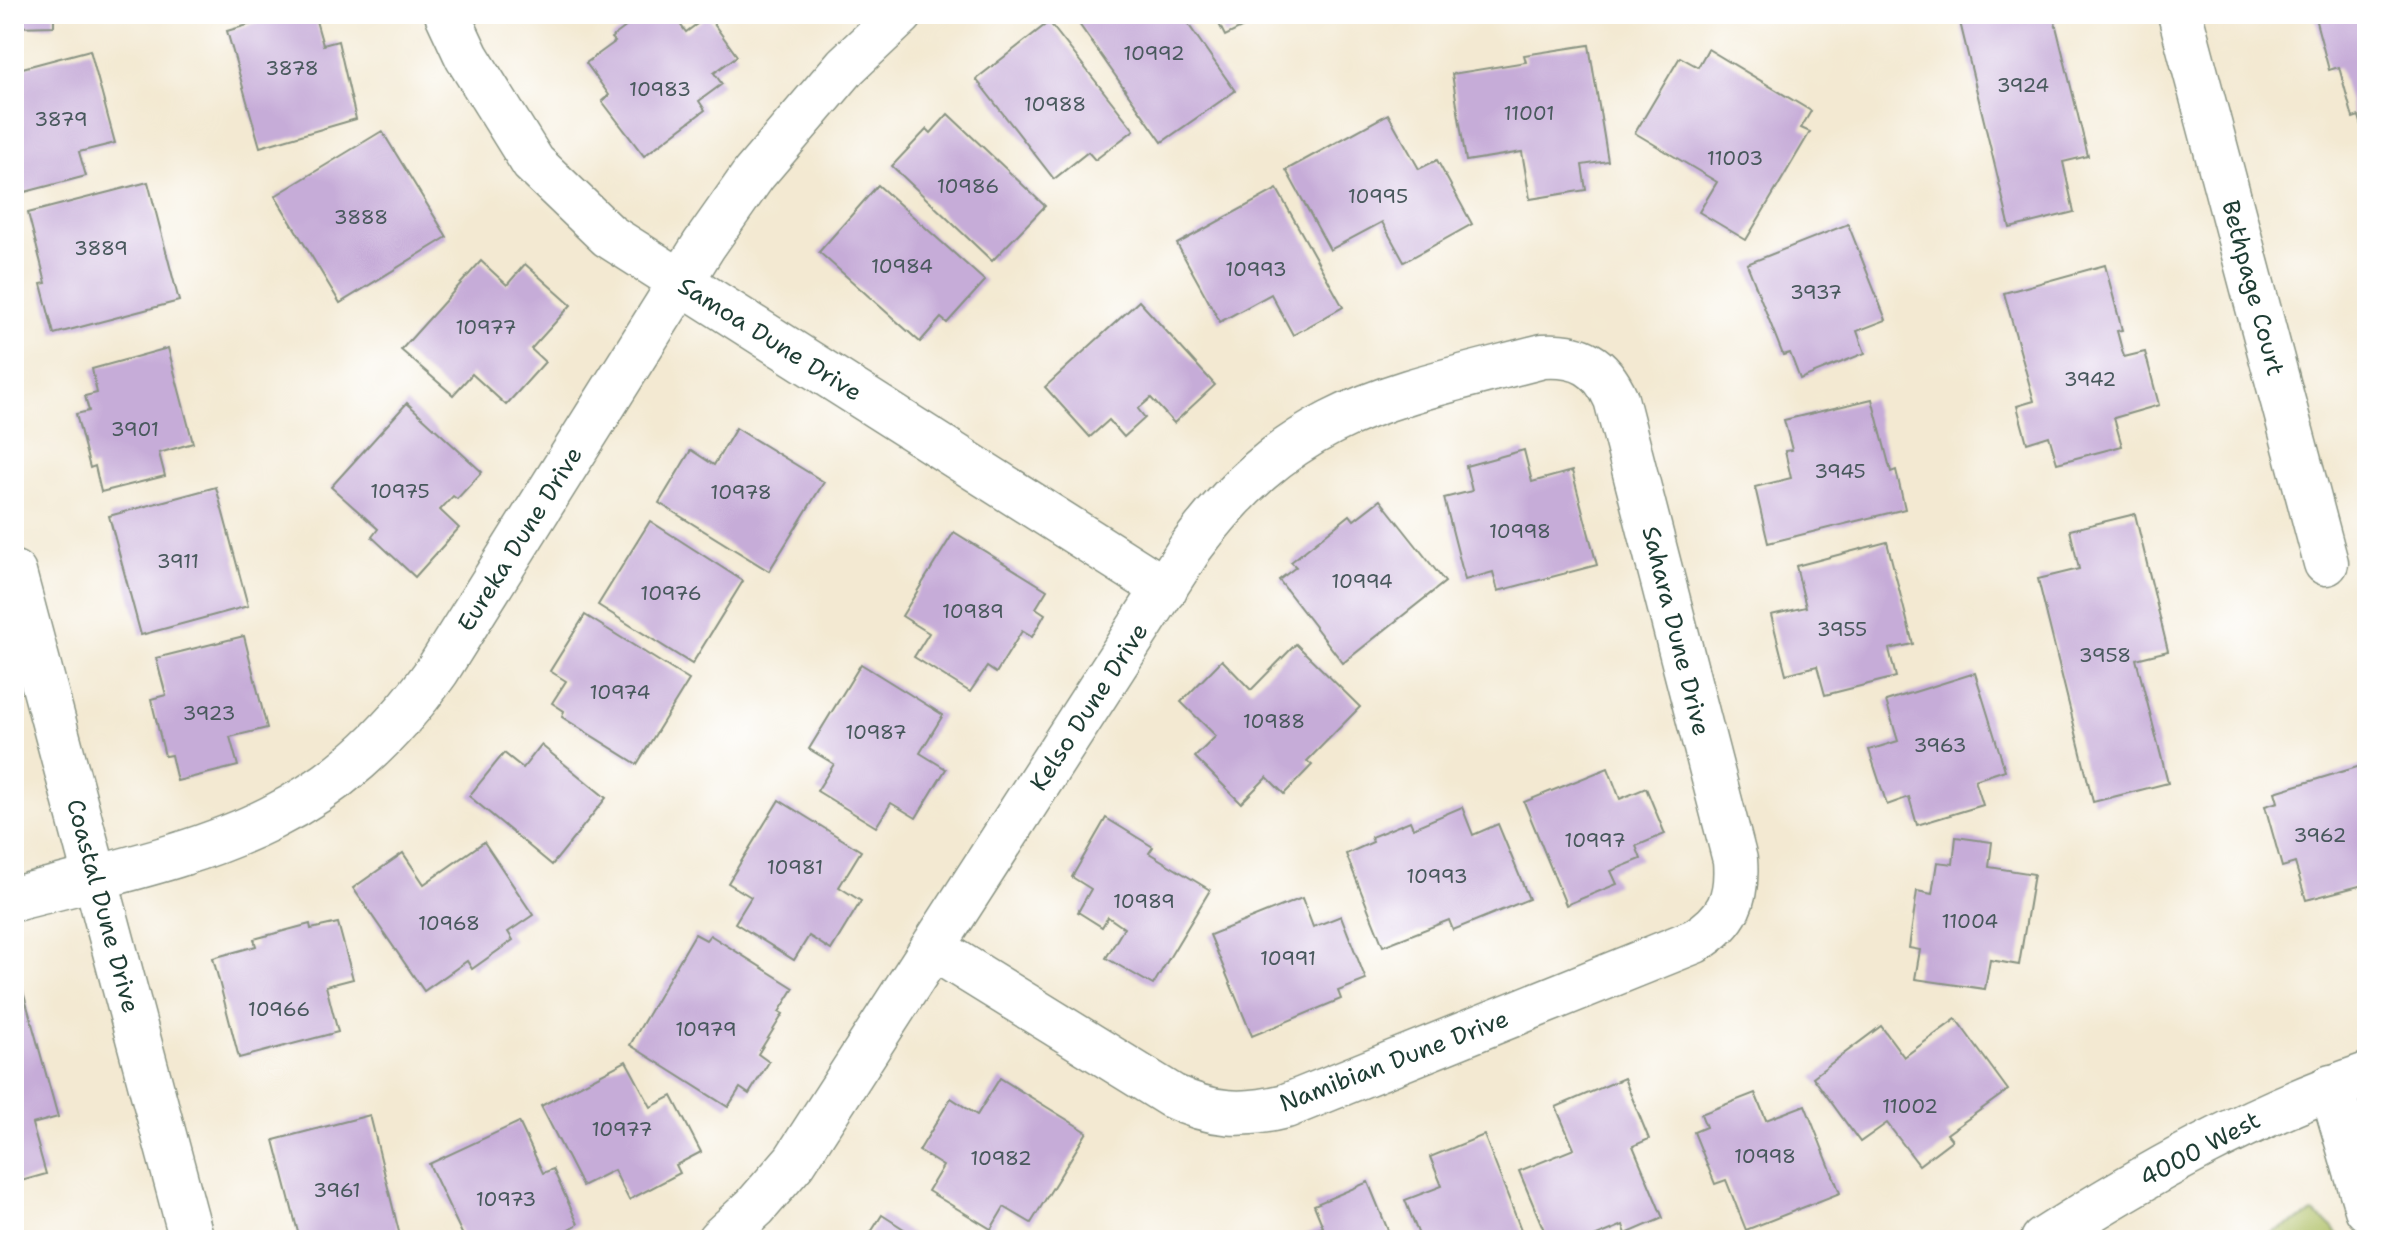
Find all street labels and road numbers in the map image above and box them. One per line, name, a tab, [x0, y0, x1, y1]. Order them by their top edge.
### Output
street label: Bethpage Court	[2214, 197, 2292, 379]
street label: Samoa Dune Drive	[672, 270, 868, 408]
street label: Eureka Dune Drive	[450, 441, 590, 637]
street label: Sahara Dune Drive	[1634, 523, 1718, 739]
street label: Kelso Dune Drive	[1023, 617, 1155, 797]
street label: Coastal Dune Drive	[59, 796, 147, 1016]
street label: Namibian Dune Drive	[1275, 1003, 1513, 1119]
street label: 4000 West	[2134, 1104, 2266, 1194]

